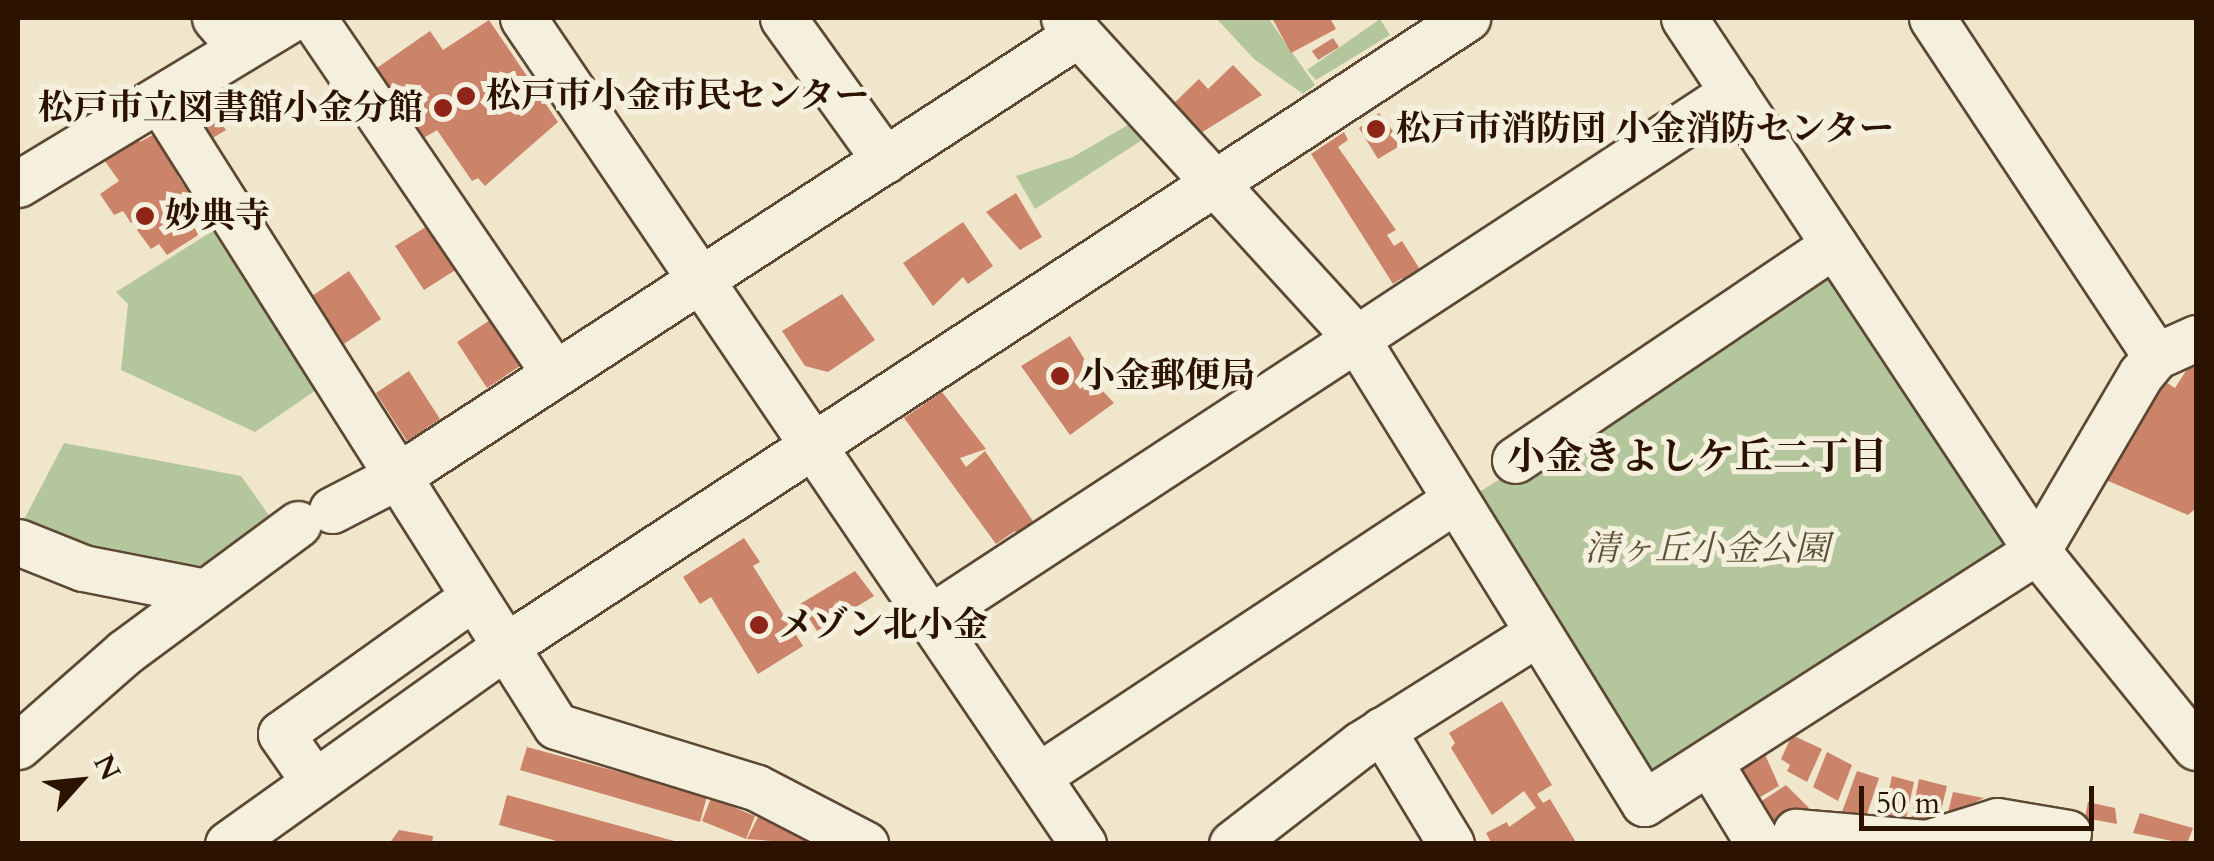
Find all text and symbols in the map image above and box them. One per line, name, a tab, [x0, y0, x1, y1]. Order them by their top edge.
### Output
place label: 松戸市小金市民センター	[486, 75, 871, 117]
marker: 松戸市小金市民センター	[455, 85, 477, 107]
place label: 松戸市立図書館小金分館	[38, 87, 423, 129]
marker: 松戸市立図書館小金分館	[432, 97, 454, 119]
place label: 松戸市消防団 小金消防センター	[1396, 108, 1895, 150]
marker: 松戸市消防団 小金消防センター	[1365, 118, 1387, 140]
place label: 妙典寺	[165, 195, 270, 237]
marker: 妙典寺	[134, 205, 156, 227]
place label: 小金郵便局	[1080, 355, 1255, 397]
marker: 小金郵便局	[1049, 365, 1071, 387]
district label: 小金きよしケ丘二丁目	[1507, 435, 1887, 481]
park label: 清ヶ丘小金公園	[1585, 528, 1829, 570]
place label: メゾン北小金	[779, 604, 989, 646]
marker: メゾン北小金	[748, 614, 770, 636]
north arrow	[30, 731, 130, 831]
text: N	[84, 748, 129, 787]
scale bar	[1864, 766, 2099, 828]
text: 50 m	[1876, 783, 1940, 824]

